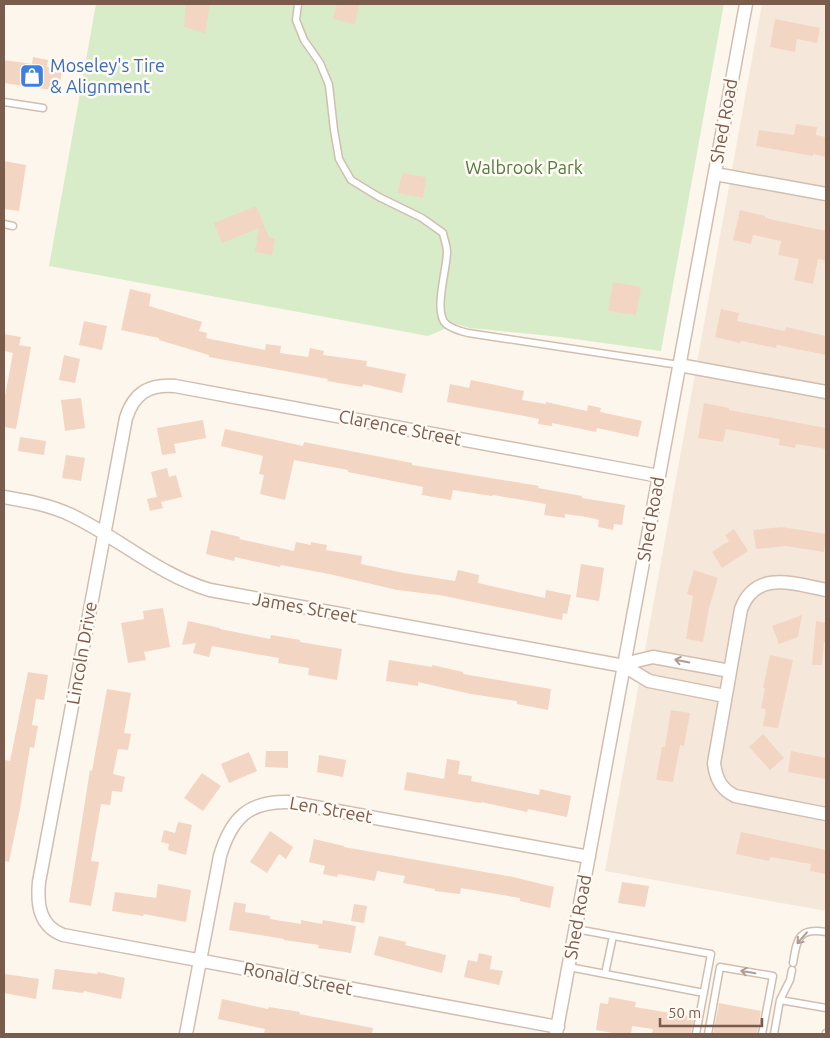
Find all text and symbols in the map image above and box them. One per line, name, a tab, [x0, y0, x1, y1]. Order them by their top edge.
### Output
place label: Moseley's Tire & Alignment	[50, 55, 165, 96]
shop icon: Moseley's Tire & Alignment	[19, 63, 45, 89]
street label: Shed Road	[706, 77, 740, 165]
park label: Walbrook Park	[465, 157, 583, 177]
street label: Clarence Street	[337, 405, 463, 449]
street label: Shed Road	[633, 475, 667, 563]
street label: James Street	[251, 588, 359, 626]
street label: Lincoln Drive	[62, 600, 100, 706]
one-way arrow	[674, 656, 690, 666]
street label: Len Street	[288, 792, 374, 826]
street label: Shed Road	[560, 873, 594, 961]
one-way arrow	[796, 931, 808, 944]
street label: Ronald Street	[242, 958, 355, 998]
one-way arrow	[741, 966, 757, 976]
scale bar	[660, 996, 762, 1028]
text: 50 m	[668, 1004, 701, 1021]

